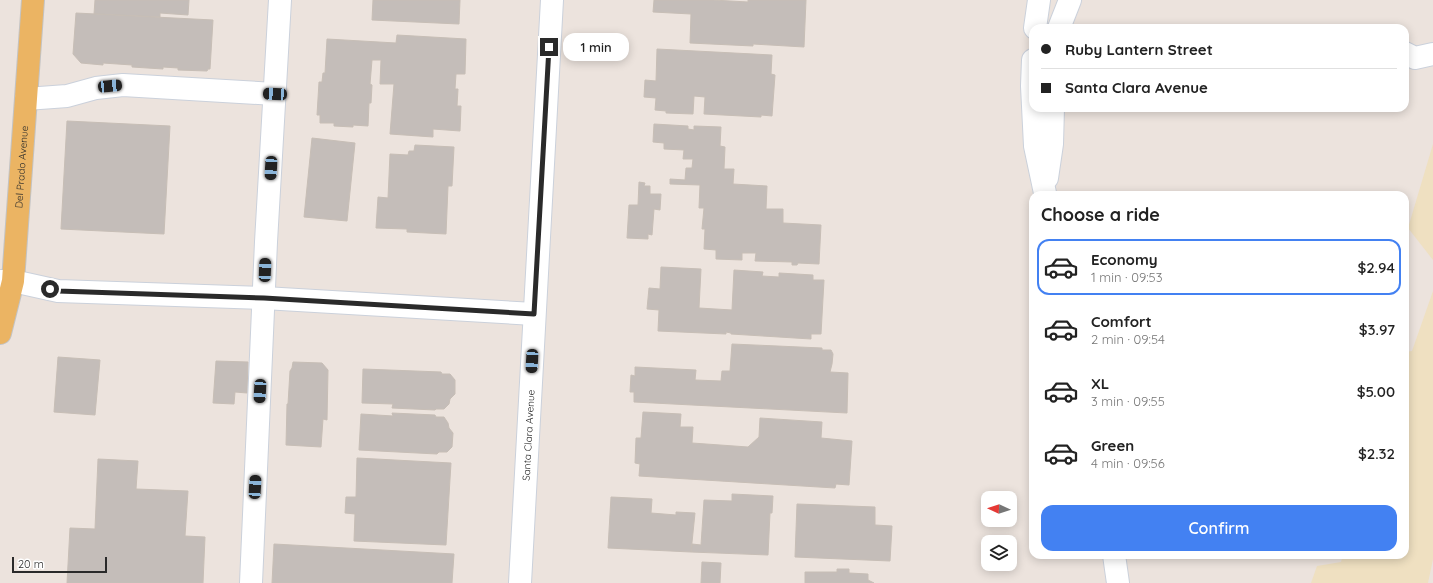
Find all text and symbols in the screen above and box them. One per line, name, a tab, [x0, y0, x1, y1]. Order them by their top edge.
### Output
callout: 1 min	[563, 33, 629, 61]
route end	[540, 38, 558, 56]
text: 1 min	[580, 39, 612, 55]
text: Ruby Lantern Street	[1065, 40, 1213, 59]
text: Santa Clara Avenue	[1065, 78, 1208, 97]
car	[98, 79, 122, 93]
car	[263, 87, 287, 101]
street label: Del Prado Avenue	[12, 125, 31, 209]
car	[264, 156, 278, 180]
text: Choose a ride	[1041, 203, 1160, 226]
icon: car	[1043, 249, 1079, 285]
text: Economy	[1091, 250, 1158, 269]
car	[259, 258, 271, 282]
text: $2.94	[1357, 258, 1395, 277]
text: 1 min · 09:53	[1091, 269, 1162, 285]
route start	[41, 280, 59, 298]
icon: car	[1043, 311, 1079, 347]
text: Comfort	[1091, 312, 1152, 331]
text: $3.97	[1359, 320, 1395, 339]
text: 2 min · 09:54	[1091, 331, 1165, 347]
car	[525, 349, 539, 373]
icon: car	[1043, 373, 1079, 409]
text: XL	[1091, 374, 1109, 393]
car	[253, 379, 267, 403]
text: $5.00	[1357, 382, 1395, 401]
street label: Santa Clara Avenue	[520, 389, 538, 481]
text: 3 min · 09:55	[1091, 393, 1165, 409]
icon: car	[1043, 435, 1079, 471]
text: Green	[1091, 436, 1134, 455]
text: $2.32	[1358, 444, 1395, 463]
text: 4 min · 09:56	[1091, 455, 1165, 471]
car	[248, 475, 262, 499]
north arrow	[981, 491, 1017, 527]
map controls	[981, 491, 1017, 571]
button: Confirm	[1041, 505, 1397, 551]
button: layers	[981, 535, 1017, 571]
scale bar	[12, 555, 107, 574]
text: 20 m	[18, 557, 44, 571]

